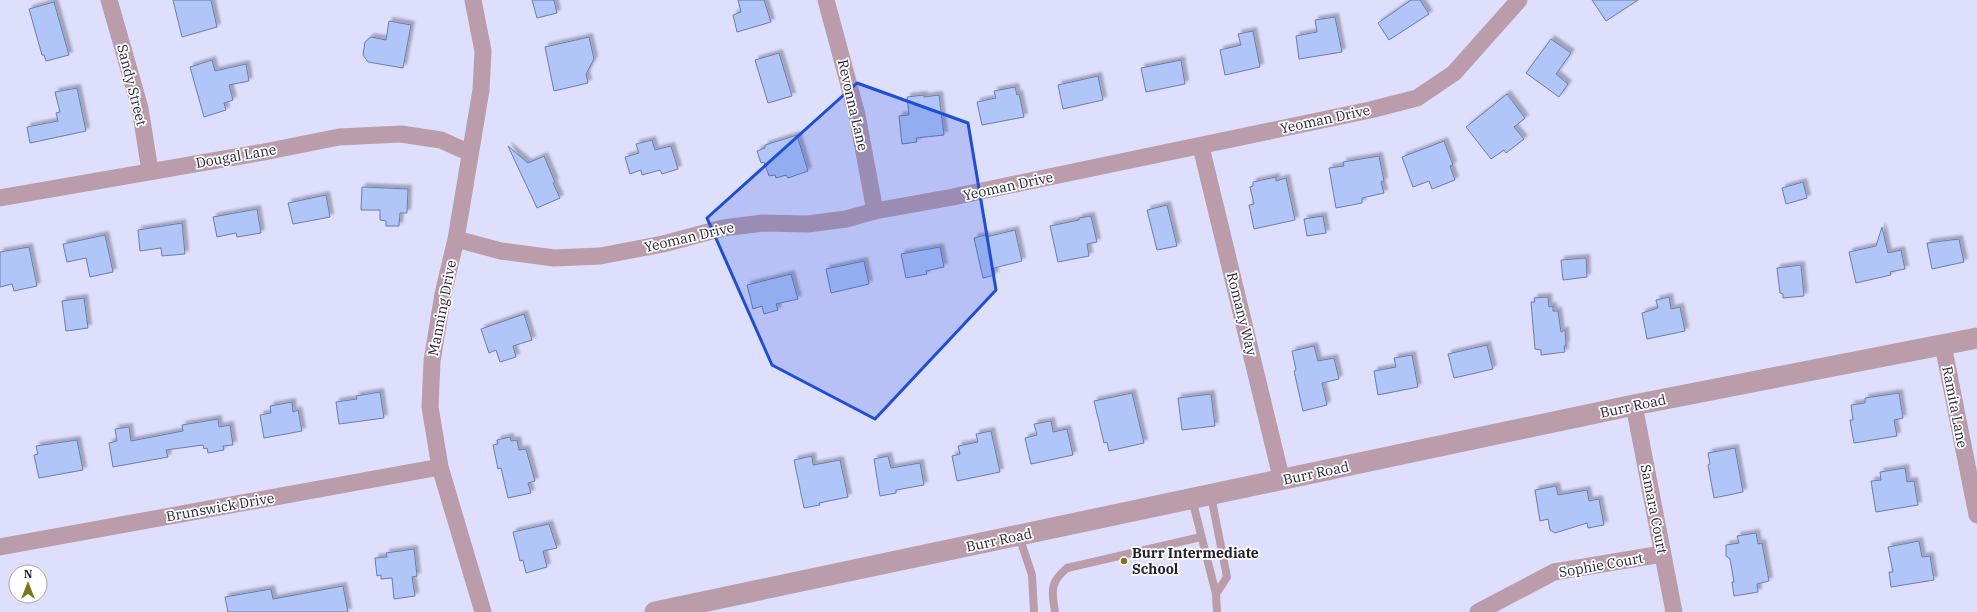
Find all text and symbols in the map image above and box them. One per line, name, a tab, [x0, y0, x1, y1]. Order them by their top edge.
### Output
street label: Sandy Street	[113, 42, 151, 128]
street label: Revonna Lane	[834, 58, 872, 152]
street label: Yeoman Drive	[1278, 101, 1372, 137]
street label: Dougal Lane	[194, 140, 278, 172]
street label: Yeoman Drive	[961, 168, 1055, 204]
street label: Yeoman Drive	[642, 218, 736, 256]
street label: Manning Drive	[424, 259, 460, 357]
street label: Romany Way	[1223, 270, 1261, 358]
street label: Ramita Lane	[1938, 365, 1972, 449]
street label: Burr Road	[1598, 390, 1668, 422]
street label: Burr Road	[1281, 457, 1351, 489]
street label: Samara Court	[1637, 463, 1672, 555]
street label: Brunswick Drive	[165, 489, 275, 525]
street label: Burr Road	[964, 524, 1034, 556]
place label: Burr Intermediate School	[1132, 544, 1259, 578]
street label: Sophie Court	[1557, 549, 1645, 581]
marker: Burr Intermediate School	[1119, 556, 1129, 566]
north arrow	[8, 564, 48, 604]
text: N	[24, 567, 33, 581]

